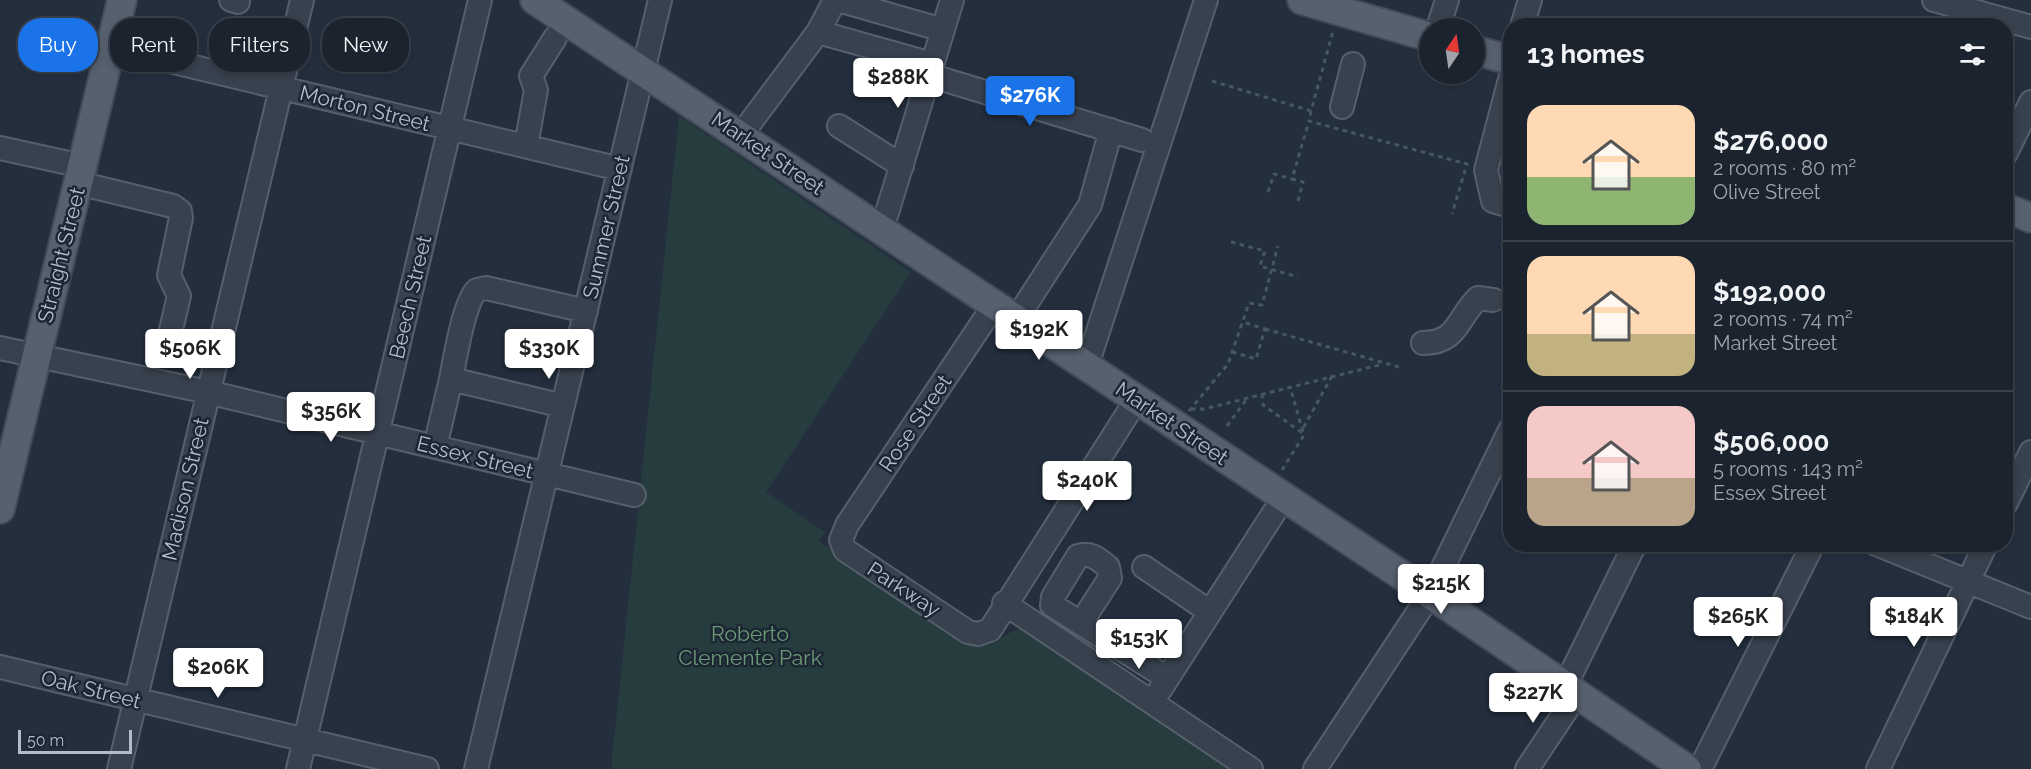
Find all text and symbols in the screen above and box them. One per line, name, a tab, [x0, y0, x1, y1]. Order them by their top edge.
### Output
chip: Buy	[18, 18, 98, 72]
chip: Rent	[110, 18, 197, 72]
chip: Filters	[209, 18, 310, 72]
chip: New	[322, 18, 409, 72]
north arrow	[1419, 18, 1485, 84]
map controls	[1419, 18, 1485, 84]
icon: filters	[1956, 38, 1989, 71]
text: 13 homes	[1527, 39, 1645, 69]
pin: $288K	[856, 58, 940, 109]
text: $288K	[867, 65, 929, 89]
pin: $276K	[988, 76, 1072, 127]
street label: Morton Street	[297, 80, 433, 136]
text: $276K	[1000, 83, 1060, 107]
street label: Market Street	[707, 106, 829, 200]
text: $276,000	[1713, 126, 1828, 156]
icon: home	[1575, 129, 1647, 201]
street label: Summer Street	[577, 153, 635, 301]
text: 2 rooms · 80 m²	[1713, 156, 1856, 180]
text: Olive Street	[1713, 180, 1820, 204]
street label: Straight Street	[32, 185, 90, 325]
street label: Beech Street	[384, 233, 436, 361]
text: $192,000	[1713, 277, 1826, 307]
icon: home	[1575, 280, 1647, 352]
text: 2 rooms · 74 m²	[1713, 307, 1853, 331]
pin: $192K	[997, 310, 1081, 361]
text: $192K	[1010, 317, 1069, 341]
pin: $506K	[148, 329, 232, 380]
pin: $330K	[507, 329, 591, 380]
text: Market Street	[1713, 331, 1837, 355]
text: $506K	[159, 336, 221, 360]
text: $330K	[519, 336, 579, 360]
street label: Rose Street	[873, 370, 957, 476]
street label: Market Street	[1111, 376, 1233, 470]
pin: $356K	[289, 392, 373, 443]
text: $356K	[301, 399, 361, 423]
street label: Madison Street	[156, 415, 214, 563]
text: $506,000	[1713, 427, 1830, 457]
street label: Essex Street	[414, 430, 536, 484]
icon: home	[1575, 430, 1647, 502]
text: 5 rooms · 143 m²	[1713, 457, 1863, 481]
pin: $240K	[1045, 461, 1129, 512]
text: $240K	[1056, 468, 1118, 492]
text: Essex Street	[1713, 481, 1826, 505]
street label: Parkway	[863, 556, 945, 622]
pin: $215K	[1399, 564, 1483, 615]
text: $215K	[1412, 571, 1470, 595]
pin: $265K	[1696, 597, 1780, 648]
pin: $184K	[1872, 597, 1956, 648]
text: $265K	[1708, 604, 1768, 628]
text: $184K	[1884, 604, 1944, 628]
pin: $153K	[1097, 619, 1181, 670]
park label: Roberto Clemente Park	[678, 621, 822, 670]
text: $153K	[1110, 626, 1168, 650]
pin: $206K	[176, 648, 260, 699]
text: $206K	[187, 655, 249, 679]
street label: Oak Street	[39, 665, 143, 713]
pin: $227K	[1491, 673, 1575, 724]
text: $227K	[1503, 680, 1563, 704]
scale bar	[18, 727, 132, 754]
text: 50 m	[27, 731, 64, 750]

